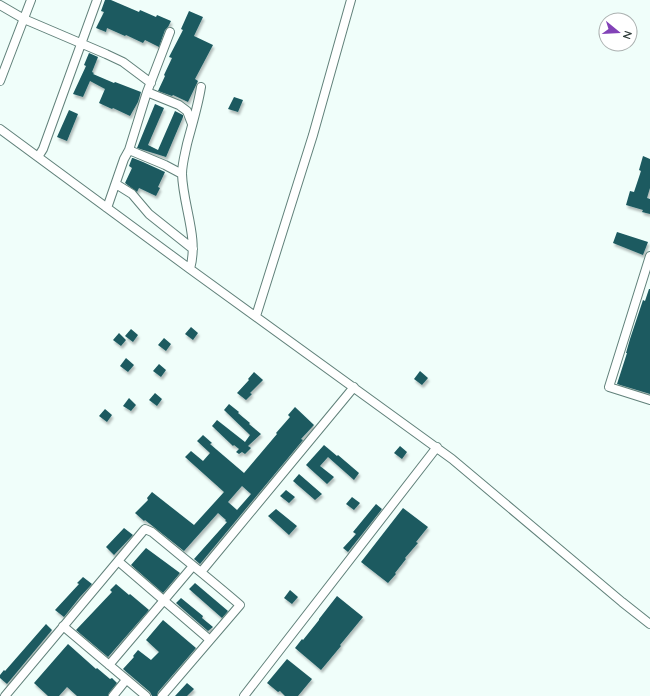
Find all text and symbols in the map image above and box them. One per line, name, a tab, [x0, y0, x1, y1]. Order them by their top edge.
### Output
north arrow	[598, 12, 638, 52]
text: N	[620, 29, 635, 41]

